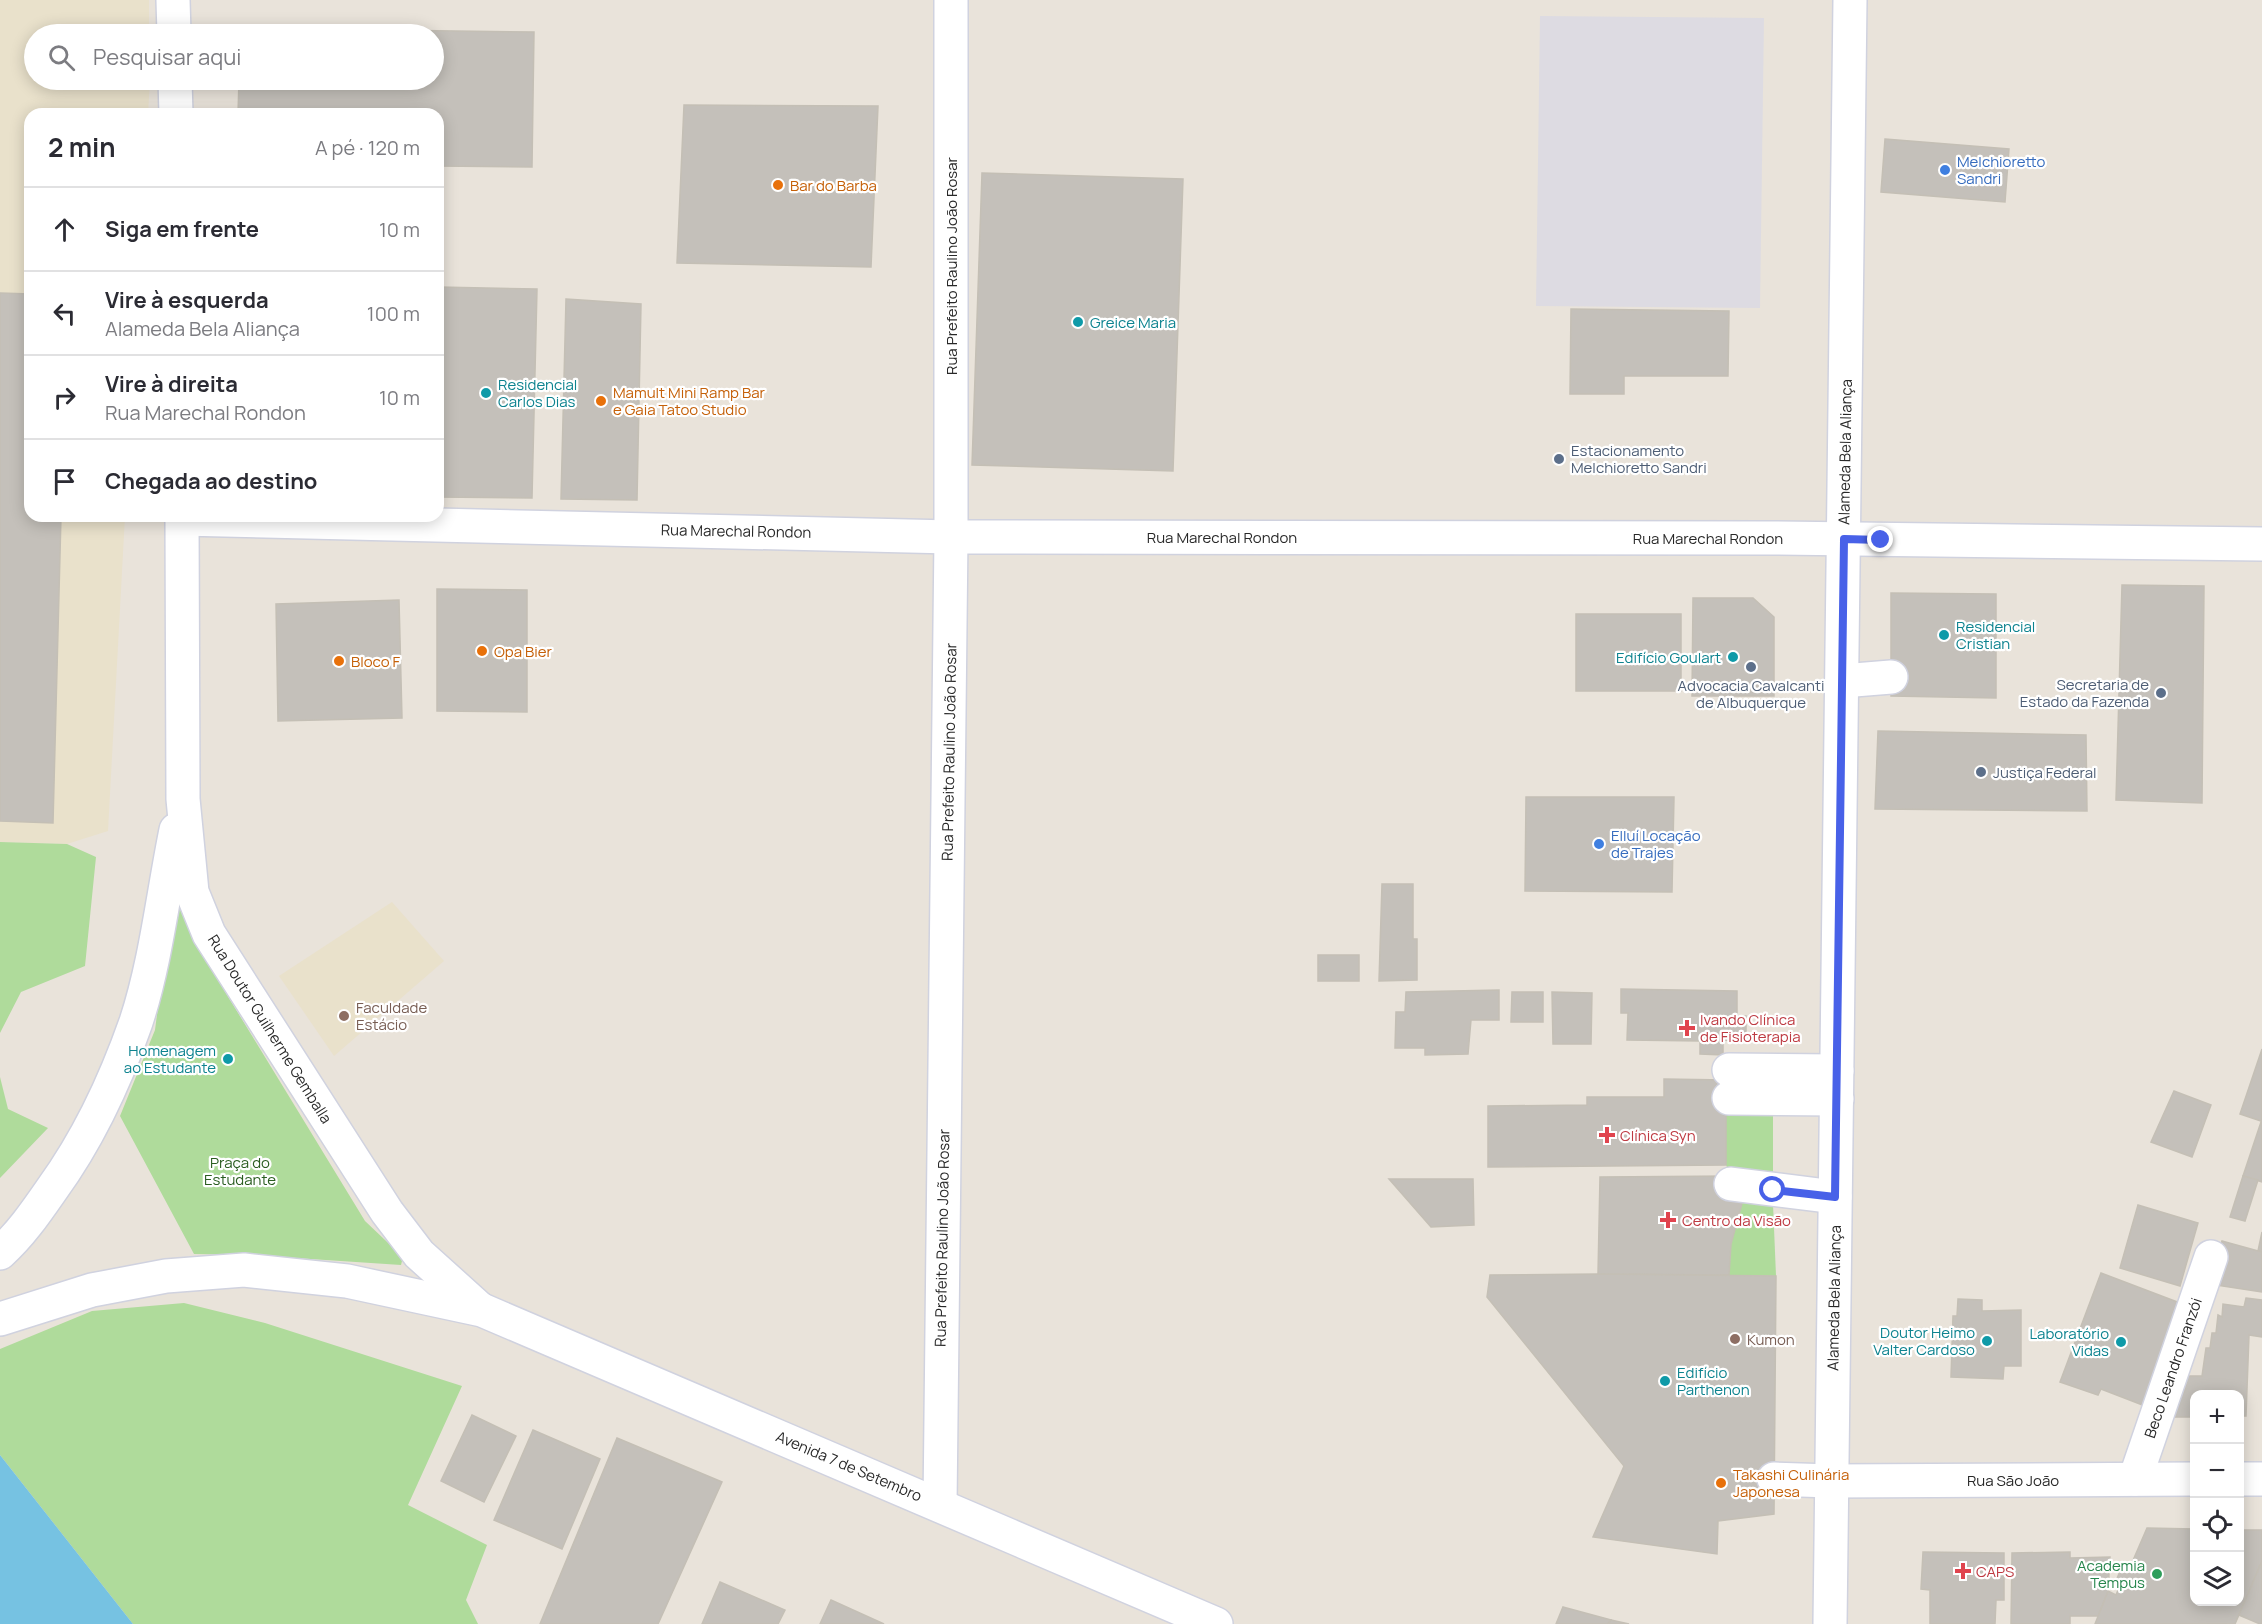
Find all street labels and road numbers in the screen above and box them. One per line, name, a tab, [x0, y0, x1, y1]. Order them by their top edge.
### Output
street label: Rua Prefeito Raulino João Rosar	[941, 156, 962, 375]
street label: Alameda Bela Aliança	[1833, 379, 1857, 525]
street label: Rua Marechal Rondon	[661, 519, 812, 543]
street label: Rua Marechal Rondon	[1147, 527, 1297, 548]
street label: Rua Marechal Rondon	[1633, 528, 1783, 549]
street label: Rua Prefeito Raulino João Rosar	[937, 642, 961, 861]
street label: Rua Doutor Guilherme Gemballa	[203, 931, 337, 1127]
street label: Rua Prefeito Raulino João Rosar	[930, 1128, 954, 1347]
street label: Alameda Bela Aliança	[1822, 1225, 1846, 1371]
street label: Beco Leandro Franzói	[2139, 1295, 2207, 1441]
street label: Avenida 7 de Setembro	[773, 1426, 925, 1506]
street label: Rua São João	[1967, 1470, 2059, 1491]

